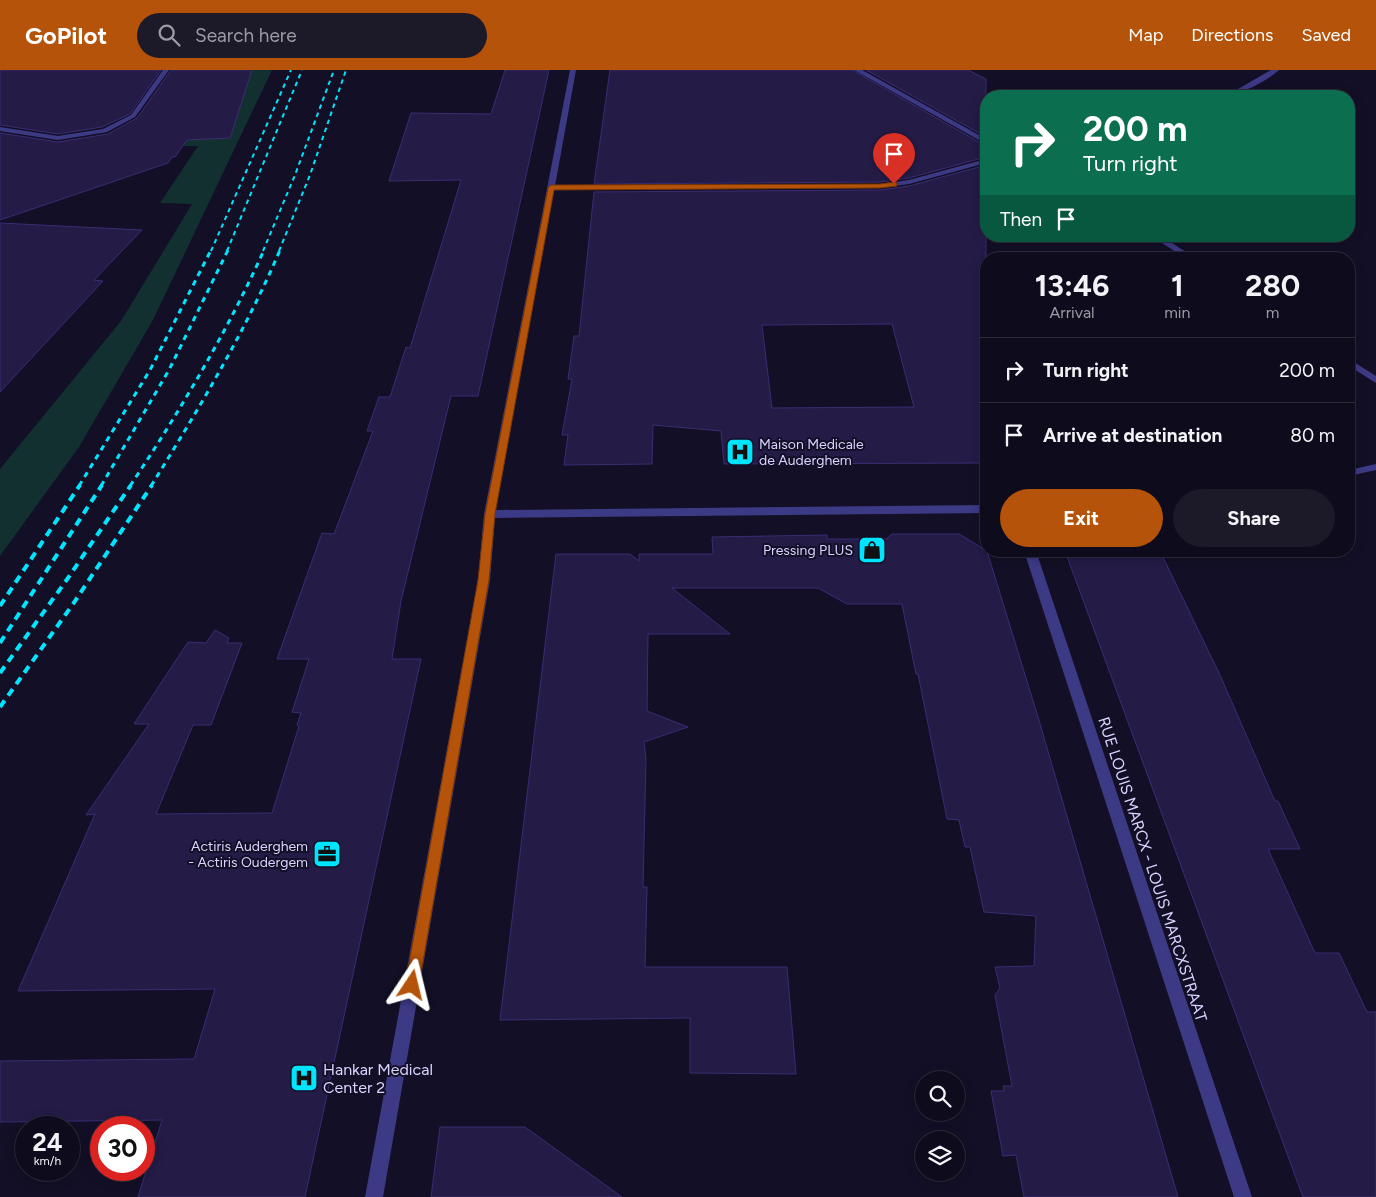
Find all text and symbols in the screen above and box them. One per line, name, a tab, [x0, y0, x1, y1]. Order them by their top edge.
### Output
search box	[137, 13, 487, 58]
text: GoPilot	[25, 21, 107, 50]
icon: search	[155, 21, 183, 49]
text: Search here	[195, 24, 297, 47]
text: Map	[1128, 24, 1163, 46]
text: Directions	[1191, 24, 1273, 46]
text: Saved	[1301, 24, 1351, 46]
text: 200 m	[1083, 108, 1187, 150]
icon: right	[1000, 110, 1065, 175]
pin	[873, 133, 915, 184]
icon: arrive	[880, 140, 908, 168]
text: Turn right	[1083, 150, 1178, 177]
icon: arrive	[1052, 205, 1080, 233]
text: Then	[1000, 208, 1042, 231]
text: 13:46	[1035, 267, 1109, 304]
text: 1	[1171, 267, 1184, 304]
text: 280	[1245, 267, 1300, 304]
text: Arrival	[1049, 303, 1095, 322]
text: min	[1164, 303, 1190, 322]
text: m	[1266, 303, 1279, 322]
icon: right	[1000, 356, 1028, 384]
text: Turn right	[1043, 359, 1129, 382]
text: 200 m	[1279, 359, 1335, 382]
icon: arrive	[1000, 421, 1028, 449]
text: Arrive at destination	[1043, 424, 1222, 447]
text: 80 m	[1290, 424, 1335, 447]
place label: Maison Medicale de Auderghem	[759, 436, 864, 469]
hospital icon: Maison Medicale de Auderghem	[725, 437, 755, 467]
button: Exit	[1000, 489, 1163, 547]
button: Share	[1173, 489, 1335, 547]
shop icon: Pressing PLUS	[857, 535, 887, 565]
place label: Pressing PLUS	[763, 542, 853, 559]
street label: RUE LOUIS MARCX - LOUIS MARCXSTRAAT	[1094, 714, 1211, 1024]
place label: Actiris Auderghem - Actiris Oudergem	[188, 838, 308, 871]
office icon: Actiris Auderghem - Actiris Oudergem	[312, 839, 342, 869]
position arrow	[385, 958, 437, 1010]
place label: Hankar Medical Center 2	[323, 1060, 433, 1097]
hospital icon: Hankar Medical Center 2	[289, 1063, 319, 1093]
map controls	[915, 1071, 965, 1181]
button: search	[915, 1071, 965, 1121]
speed limit sign: 30	[90, 1116, 155, 1181]
text: 24	[32, 1127, 63, 1157]
button: layers	[915, 1131, 965, 1181]
text: km/h	[34, 1154, 61, 1168]

